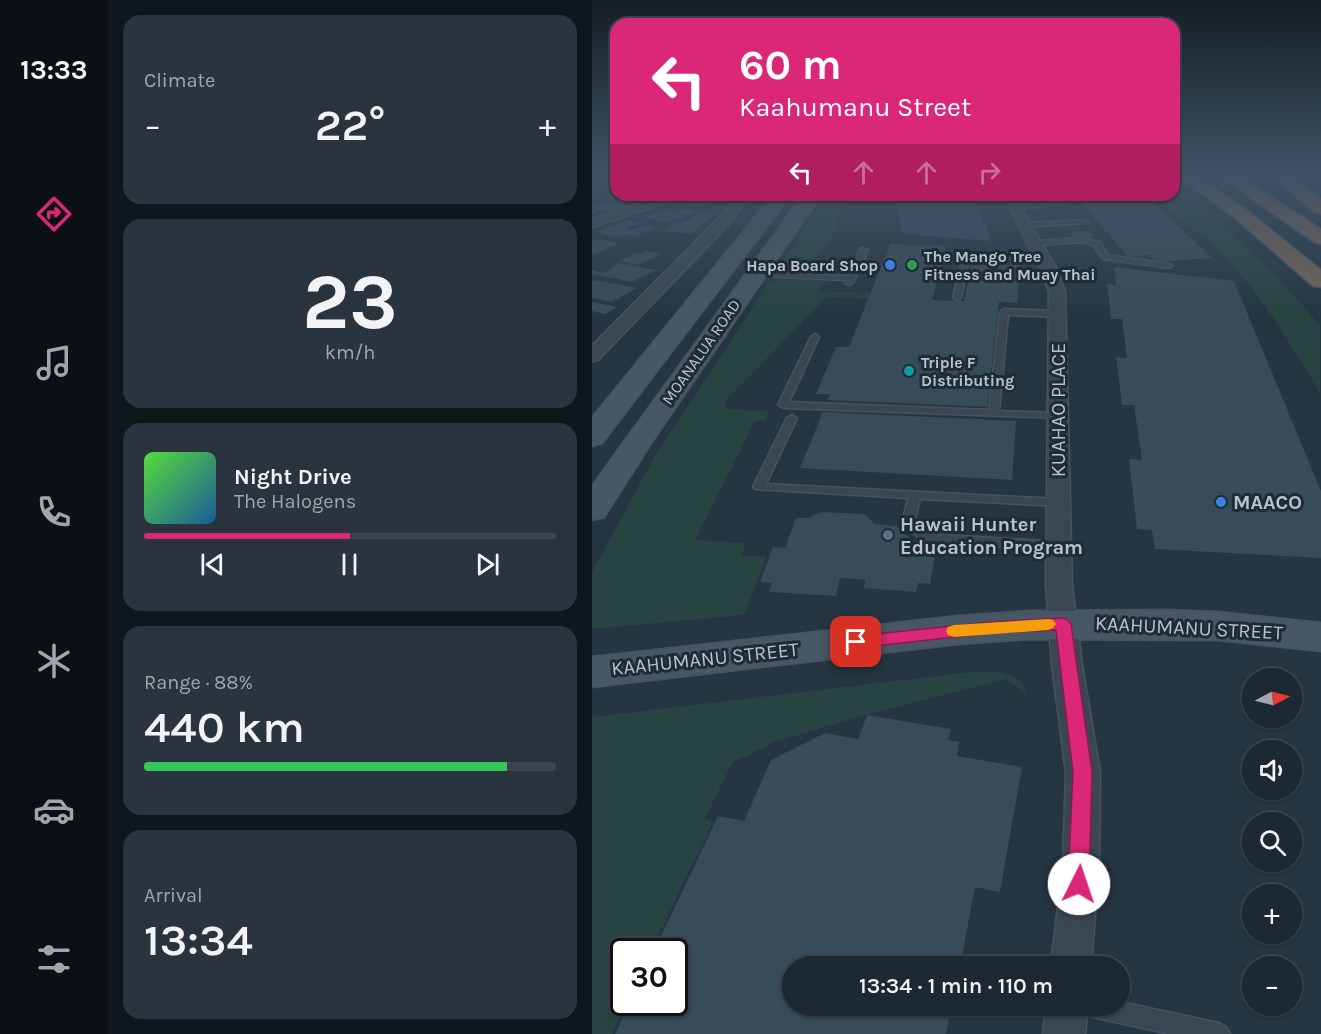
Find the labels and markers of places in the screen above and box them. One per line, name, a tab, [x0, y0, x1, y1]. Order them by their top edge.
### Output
place label: The Mango Tree Fitness and Muay Thai	[924, 247, 1095, 284]
place label: Hapa Board Shop	[746, 256, 878, 275]
marker: Hapa Board Shop	[883, 258, 897, 272]
marker: The Mango Tree Fitness and Muay Thai	[905, 258, 919, 272]
place label: Triple F Distributing	[921, 353, 1014, 390]
marker: Triple F Distributing	[902, 364, 916, 378]
place label: MAACO	[1233, 491, 1302, 514]
marker: MAACO	[1214, 495, 1228, 509]
place label: Hawaii Hunter Education Program	[900, 513, 1083, 559]
marker: Hawaii Hunter Education Program	[881, 528, 895, 542]
pin	[830, 616, 881, 667]

